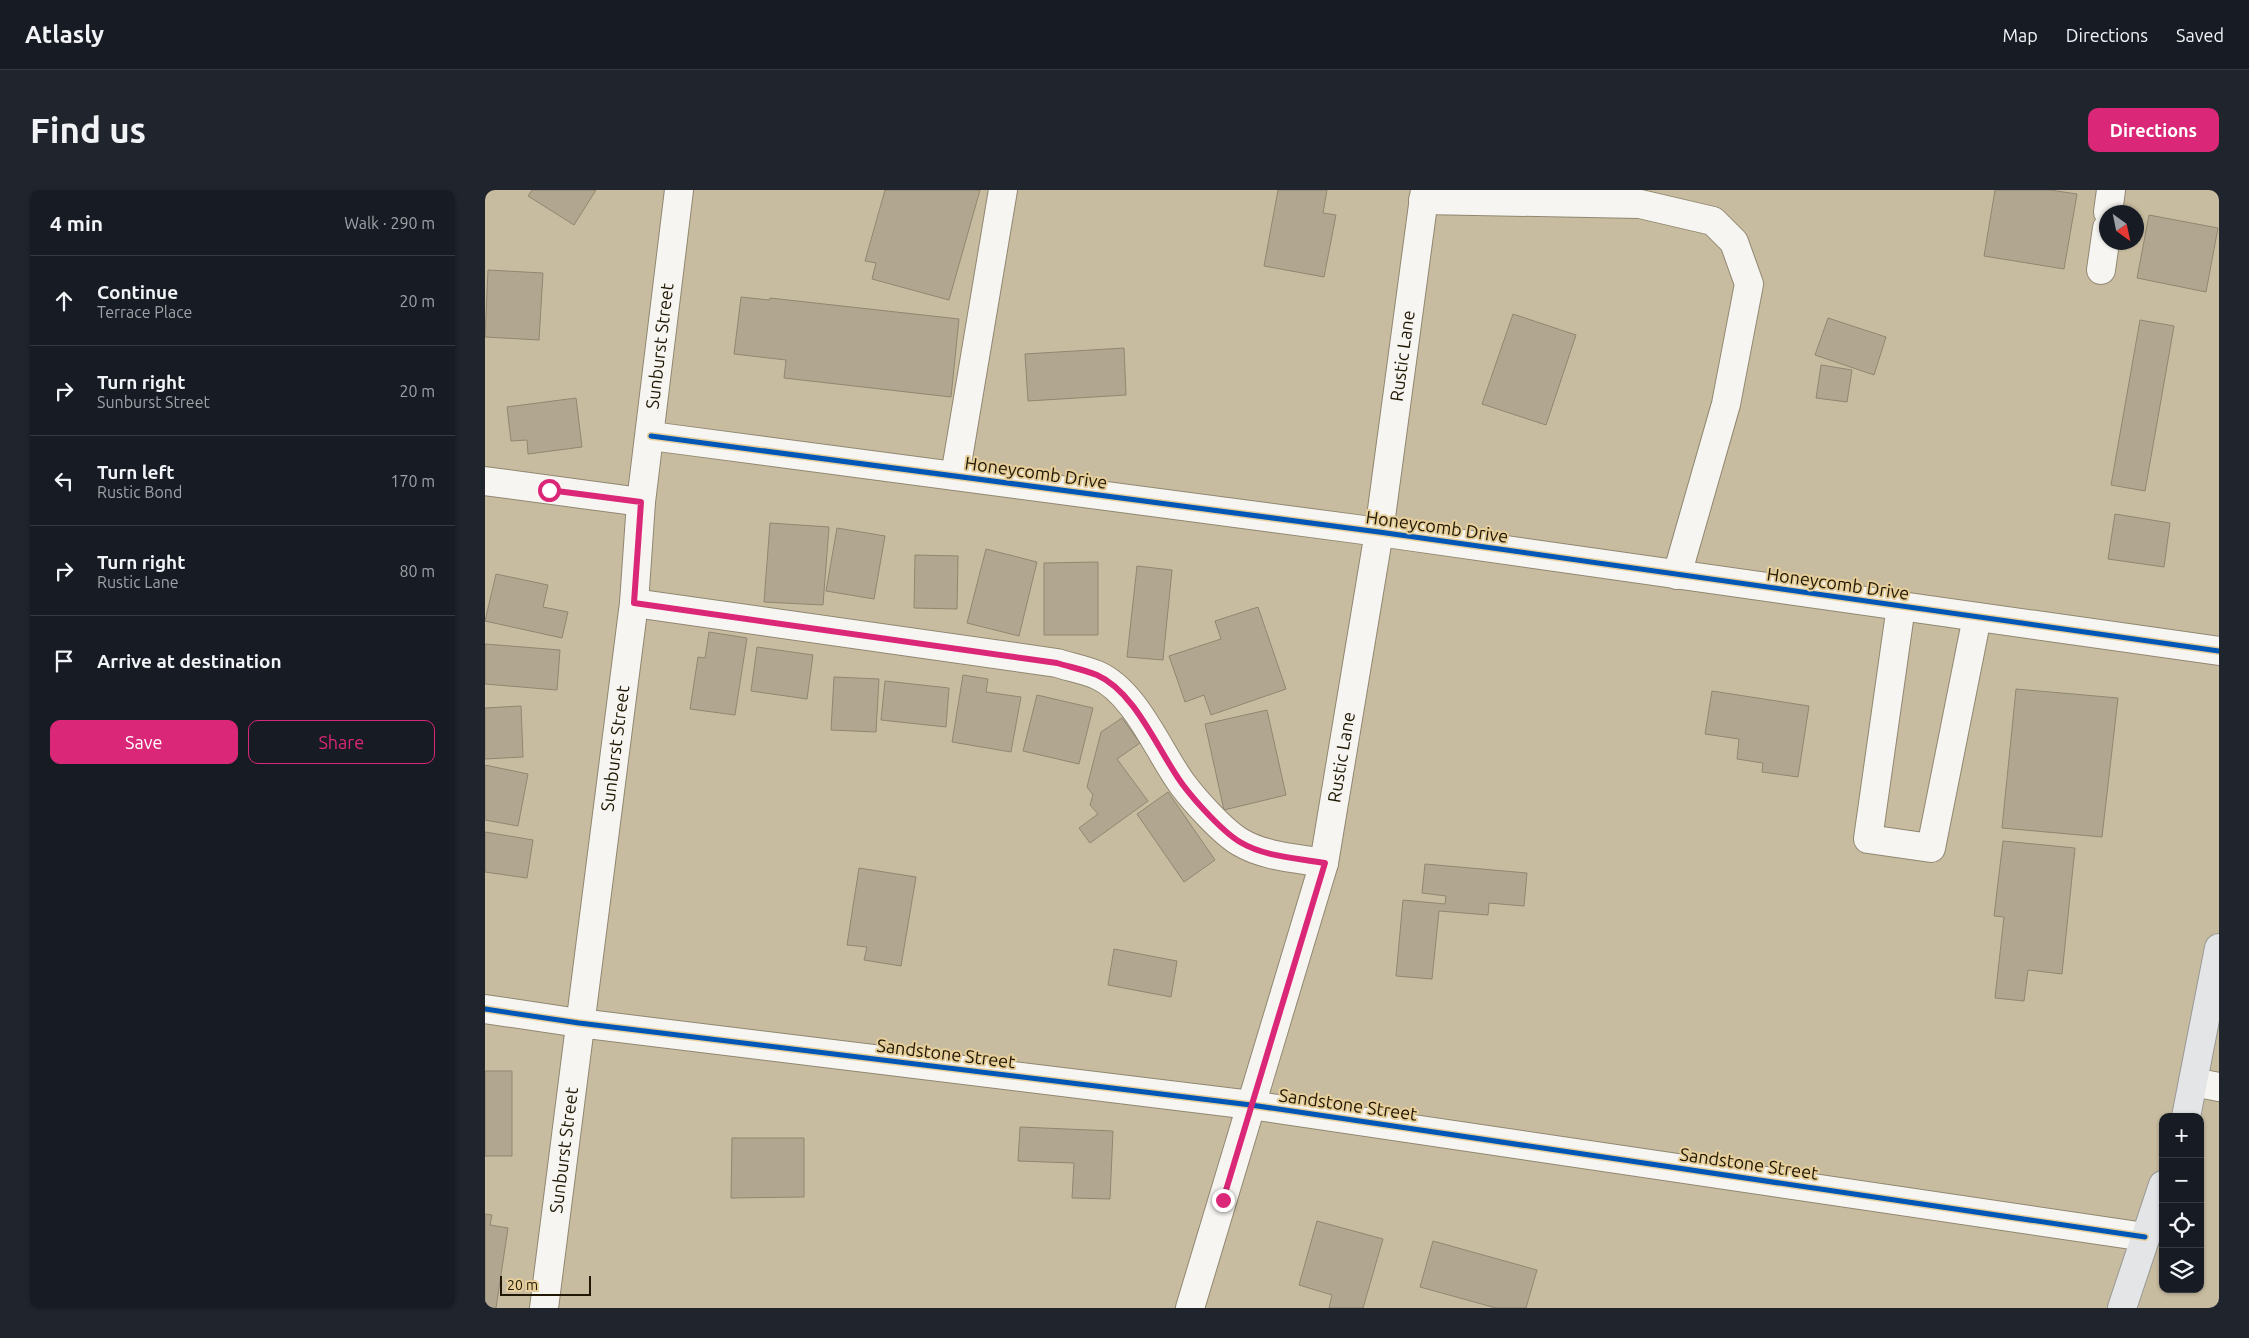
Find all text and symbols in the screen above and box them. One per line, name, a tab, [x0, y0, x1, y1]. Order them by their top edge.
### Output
text: Atlasly	[25, 21, 104, 48]
text: Map	[2002, 25, 2038, 45]
text: Directions	[2066, 25, 2148, 45]
text: Saved	[2176, 25, 2224, 45]
button: Directions	[2088, 108, 2219, 152]
text: Find us	[30, 110, 146, 150]
north arrow	[2099, 205, 2144, 250]
text: 4 min	[50, 211, 103, 235]
text: Walk · 290 m	[344, 214, 435, 232]
text: Continue	[97, 281, 178, 303]
street label: Sunburst Street	[641, 282, 677, 410]
icon: ahead	[50, 287, 78, 315]
text: 20 m	[399, 292, 435, 310]
text: Terrace Place	[97, 303, 192, 321]
street label: Rustic Lane	[1386, 309, 1418, 403]
text: Turn right	[97, 371, 185, 393]
icon: right	[50, 377, 78, 405]
text: 20 m	[399, 382, 435, 400]
text: Sunburst Street	[97, 393, 210, 411]
street label: Honeycomb Drive	[964, 452, 1109, 492]
text: Turn left	[97, 461, 175, 483]
icon: left	[50, 467, 78, 495]
text: 170 m	[390, 472, 435, 490]
route start	[538, 479, 561, 502]
text: Rustic Bond	[97, 483, 182, 501]
street label: Honeycomb Drive	[1365, 506, 1510, 546]
text: Turn right	[97, 551, 185, 573]
icon: right	[50, 557, 78, 585]
text: 80 m	[399, 562, 435, 580]
street label: Honeycomb Drive	[1766, 563, 1911, 603]
text: Rustic Lane	[97, 573, 179, 591]
icon: arrive	[50, 647, 78, 675]
text: Arrive at destination	[97, 650, 282, 672]
street label: Sunburst Street	[596, 684, 632, 813]
street label: Rustic Lane	[1323, 710, 1358, 804]
button: Save	[50, 720, 238, 764]
button: Share	[248, 720, 435, 764]
street label: Sandstone Street	[876, 1035, 1017, 1071]
street label: Sandstone Street	[1278, 1084, 1419, 1124]
street label: Sunburst Street	[545, 1086, 581, 1214]
map controls	[2159, 1113, 2204, 1293]
button: +	[2159, 1113, 2204, 1158]
street label: Sandstone Street	[1679, 1143, 1820, 1183]
button: −	[2159, 1158, 2204, 1203]
route end	[1212, 1189, 1235, 1212]
button: locate	[2159, 1203, 2204, 1248]
button: layers	[2159, 1248, 2204, 1293]
scale bar	[500, 1273, 591, 1296]
text: 20 m	[507, 1277, 538, 1293]

